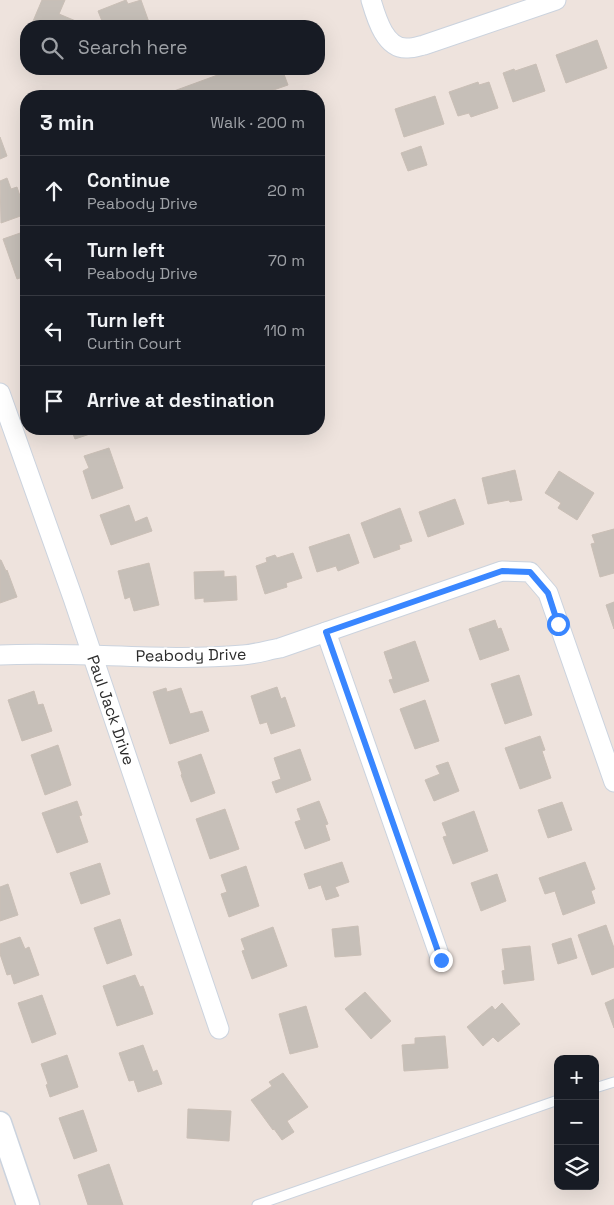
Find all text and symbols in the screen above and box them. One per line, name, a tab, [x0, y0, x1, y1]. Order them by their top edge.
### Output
search box	[20, 20, 325, 75]
icon: search	[38, 34, 66, 62]
text: Search here	[78, 35, 188, 60]
text: 3 min	[40, 109, 95, 136]
text: Walk · 200 m	[210, 112, 305, 133]
text: Continue	[87, 168, 170, 193]
icon: ahead	[40, 177, 68, 205]
text: 20 m	[267, 180, 305, 201]
text: Peabody Drive	[87, 193, 198, 214]
text: Turn left	[87, 238, 165, 263]
icon: left	[40, 247, 68, 275]
text: 70 m	[268, 250, 305, 271]
text: Peabody Drive	[87, 263, 198, 284]
text: Turn left	[87, 308, 165, 333]
icon: left	[40, 317, 68, 345]
text: 110 m	[263, 320, 305, 341]
text: Curtin Court	[87, 333, 182, 354]
icon: arrive	[40, 387, 68, 415]
text: Arrive at destination	[87, 388, 275, 413]
route start	[547, 613, 570, 636]
street label: Peabody Drive	[135, 644, 247, 666]
street label: Paul Jack Drive	[82, 652, 140, 768]
route end	[430, 949, 453, 972]
map controls	[554, 1055, 599, 1190]
button: +	[554, 1055, 599, 1100]
button: −	[554, 1100, 599, 1145]
button: layers	[554, 1145, 599, 1190]

